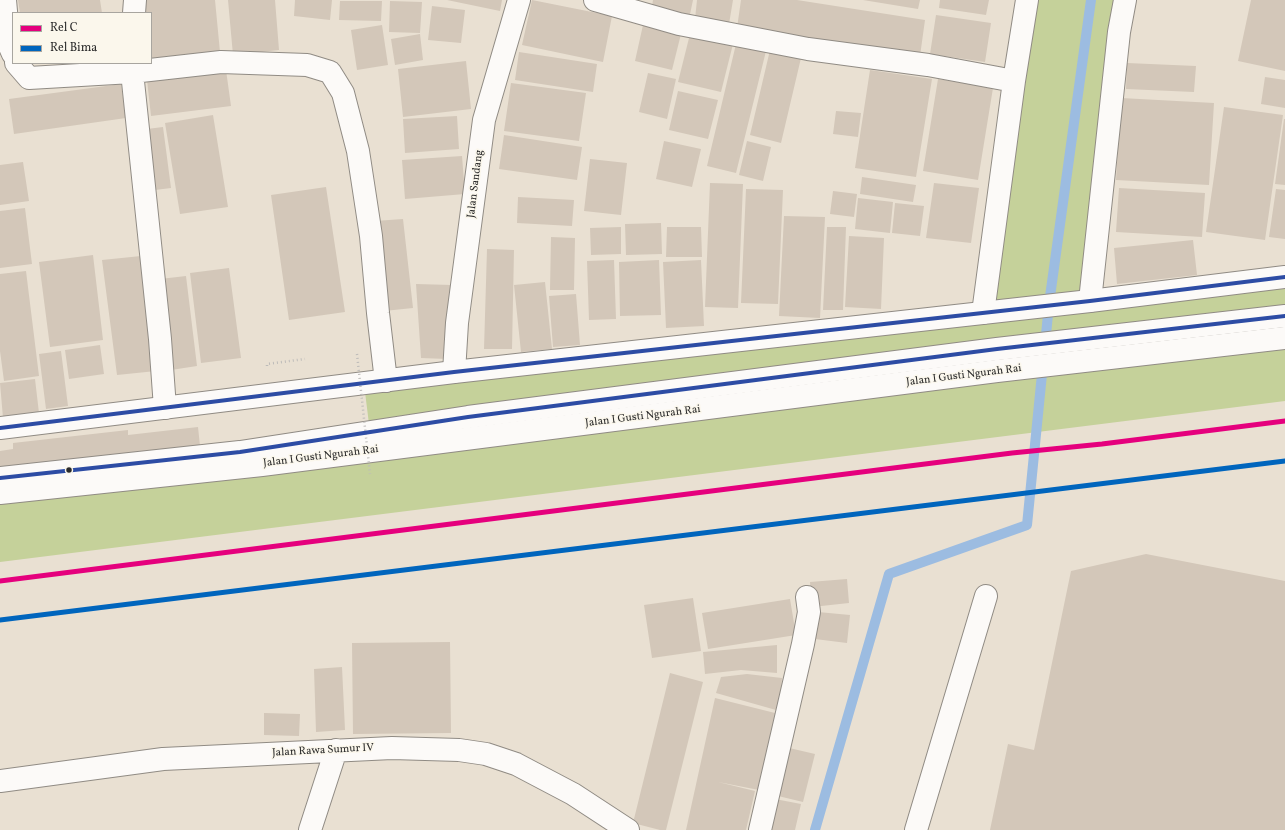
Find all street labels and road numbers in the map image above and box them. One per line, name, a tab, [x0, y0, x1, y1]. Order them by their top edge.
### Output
street label: Jalan Sandang	[465, 149, 487, 219]
street label: Jalan I Gusti Ngurah Rai	[906, 362, 1022, 390]
street label: Jalan I Gusti Ngurah Rai	[585, 403, 701, 431]
street label: Jalan I Gusti Ngurah Rai	[263, 443, 379, 471]
street label: Jalan Rawa Sumur IV	[272, 742, 374, 760]

